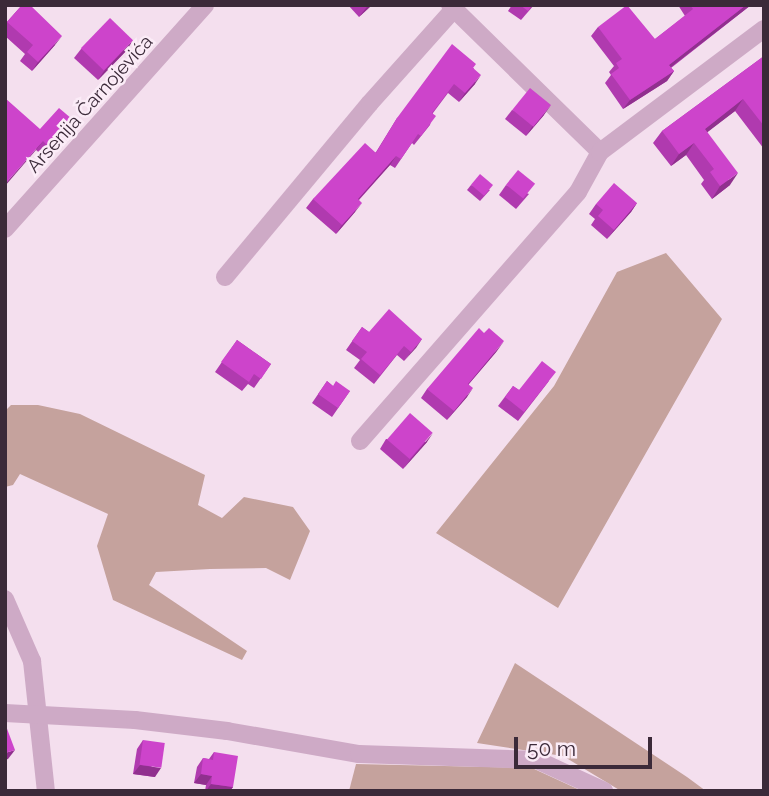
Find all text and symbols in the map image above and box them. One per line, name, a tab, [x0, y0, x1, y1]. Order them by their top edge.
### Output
street label: Arsenija Čarnojevića	[22, 31, 158, 177]
scale bar	[517, 722, 655, 766]
text: 50 m	[527, 736, 576, 761]

